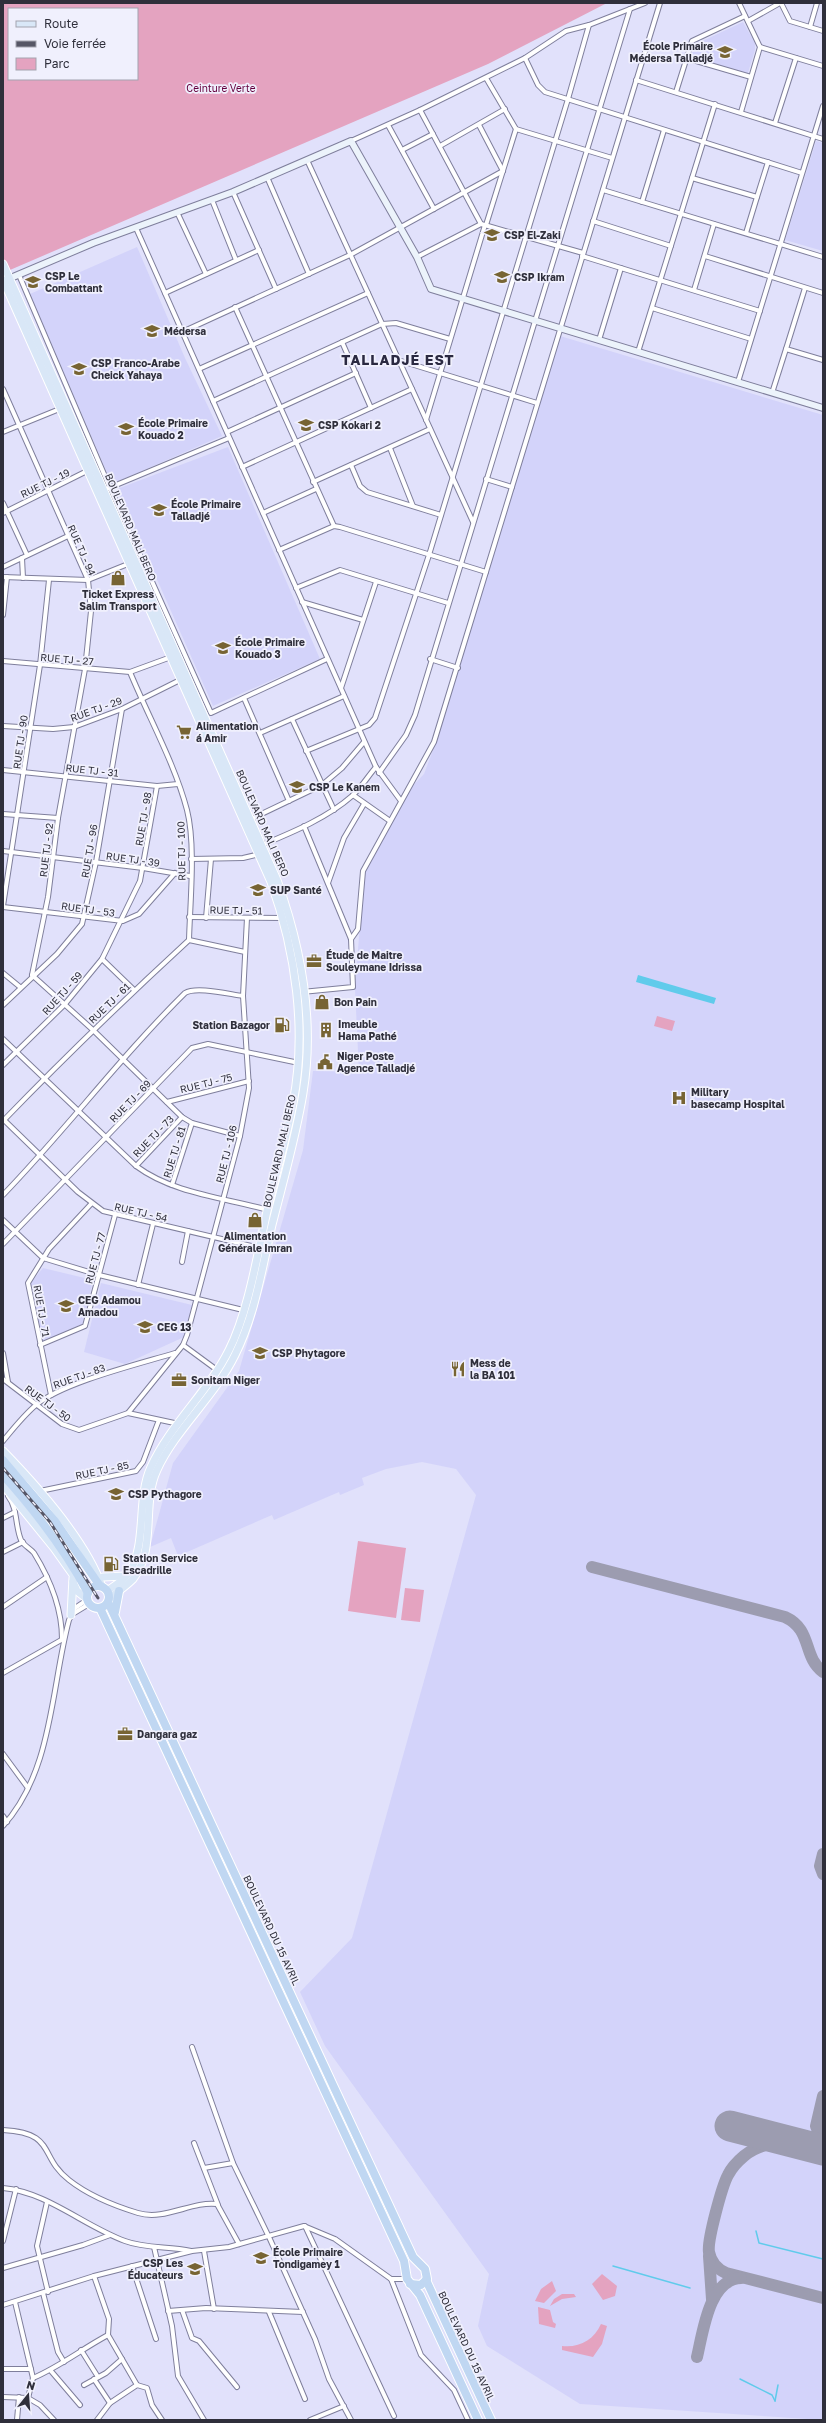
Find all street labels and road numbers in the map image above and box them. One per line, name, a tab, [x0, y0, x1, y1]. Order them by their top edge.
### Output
street label: RUE TJ - 19	[18, 466, 72, 500]
street label: BOULEVARD MALI BERO	[103, 471, 159, 583]
street label: RUE TJ - 94	[65, 523, 99, 577]
street label: RUE TJ - 27	[40, 651, 94, 667]
street label: RUE TJ - 29	[68, 694, 124, 724]
street label: RUE TJ - 90	[10, 714, 30, 770]
street label: RUE TJ - 31	[65, 761, 119, 779]
street label: BOULEVARD MALI BERO	[234, 768, 292, 878]
street label: RUE TJ - 98	[132, 791, 154, 847]
street label: RUE TJ - 100	[174, 821, 188, 881]
street label: RUE TJ - 92	[37, 822, 55, 878]
street label: RUE TJ - 96	[78, 823, 100, 879]
street label: RUE TJ - 39	[105, 849, 161, 869]
street label: RUE TJ - 53	[60, 899, 116, 919]
street label: RUE TJ - 51	[209, 904, 263, 916]
street label: RUE TJ - 59	[39, 969, 85, 1017]
street label: RUE TJ - 61	[86, 980, 132, 1026]
street label: RUE TJ - 75	[179, 1071, 234, 1095]
street label: RUE TJ - 69	[107, 1077, 153, 1125]
street label: BOULEVARD MALI BERO	[260, 1093, 298, 1209]
street label: RUE TJ - 73	[130, 1112, 176, 1159]
street label: RUE TJ - 106	[213, 1124, 239, 1184]
street label: RUE TJ - 81	[160, 1125, 188, 1179]
street label: RUE TJ - 54	[113, 1200, 169, 1224]
street label: RUE TJ - 77	[82, 1231, 108, 1285]
street label: RUE TJ - 71	[32, 1284, 52, 1338]
street label: RUE TJ - 83	[51, 1361, 107, 1391]
street label: RUE TJ - 50	[22, 1382, 74, 1424]
street label: RUE TJ - 85	[74, 1458, 130, 1482]
street label: BOULEVARD DU 15 AVRIL	[241, 1873, 303, 1987]
street label: BOULEVARD DU 15 AVRIL	[436, 2289, 498, 2403]

